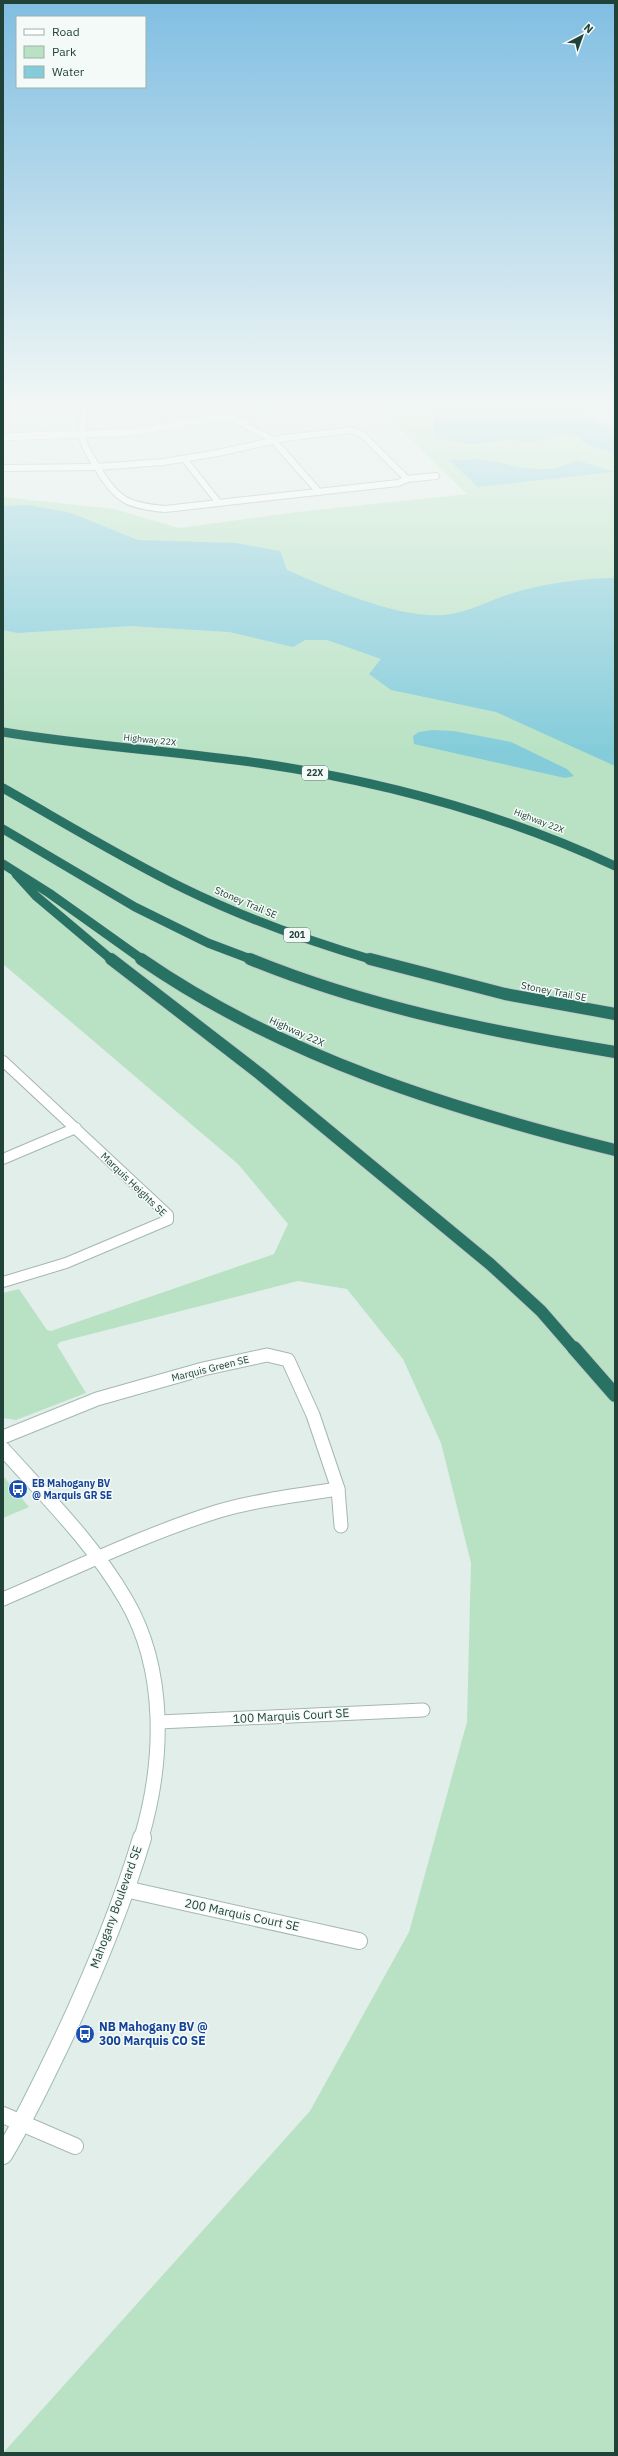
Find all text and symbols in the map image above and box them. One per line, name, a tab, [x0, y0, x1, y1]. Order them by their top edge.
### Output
legend	[16, 16, 146, 88]
north arrow	[562, 16, 602, 56]
text: N	[581, 21, 596, 36]
text: Road	[52, 24, 80, 39]
text: Park	[52, 44, 77, 59]
text: Water	[52, 64, 85, 79]
street label: Highway 22X	[123, 731, 177, 748]
road number: 22X	[302, 766, 328, 780]
street label: Highway 22X	[512, 806, 566, 835]
street label: Stoney Trail SE	[213, 883, 279, 922]
road number: 201	[284, 928, 310, 942]
street label: Stoney Trail SE	[520, 979, 588, 1004]
street label: Highway 22X	[267, 1014, 326, 1049]
street label: Marquis Heights SE	[98, 1150, 169, 1219]
street label: Marquis Green SE	[170, 1353, 250, 1384]
place label: EB Mahogany BV @ Marquis GR SE	[32, 1477, 112, 1502]
bus stop icon: EB Mahogany BV @ Marquis GR SE	[7, 1478, 29, 1500]
street label: 100 Marquis Court SE	[232, 1705, 350, 1726]
street label: Mahogany Boulevard SE	[86, 1843, 145, 1970]
street label: 200 Marquis Court SE	[183, 1895, 301, 1934]
place label: NB Mahogany BV @ 300 Marquis CO SE	[99, 2019, 208, 2048]
bus stop icon: NB Mahogany BV @ 300 Marquis CO SE	[74, 2023, 96, 2045]

